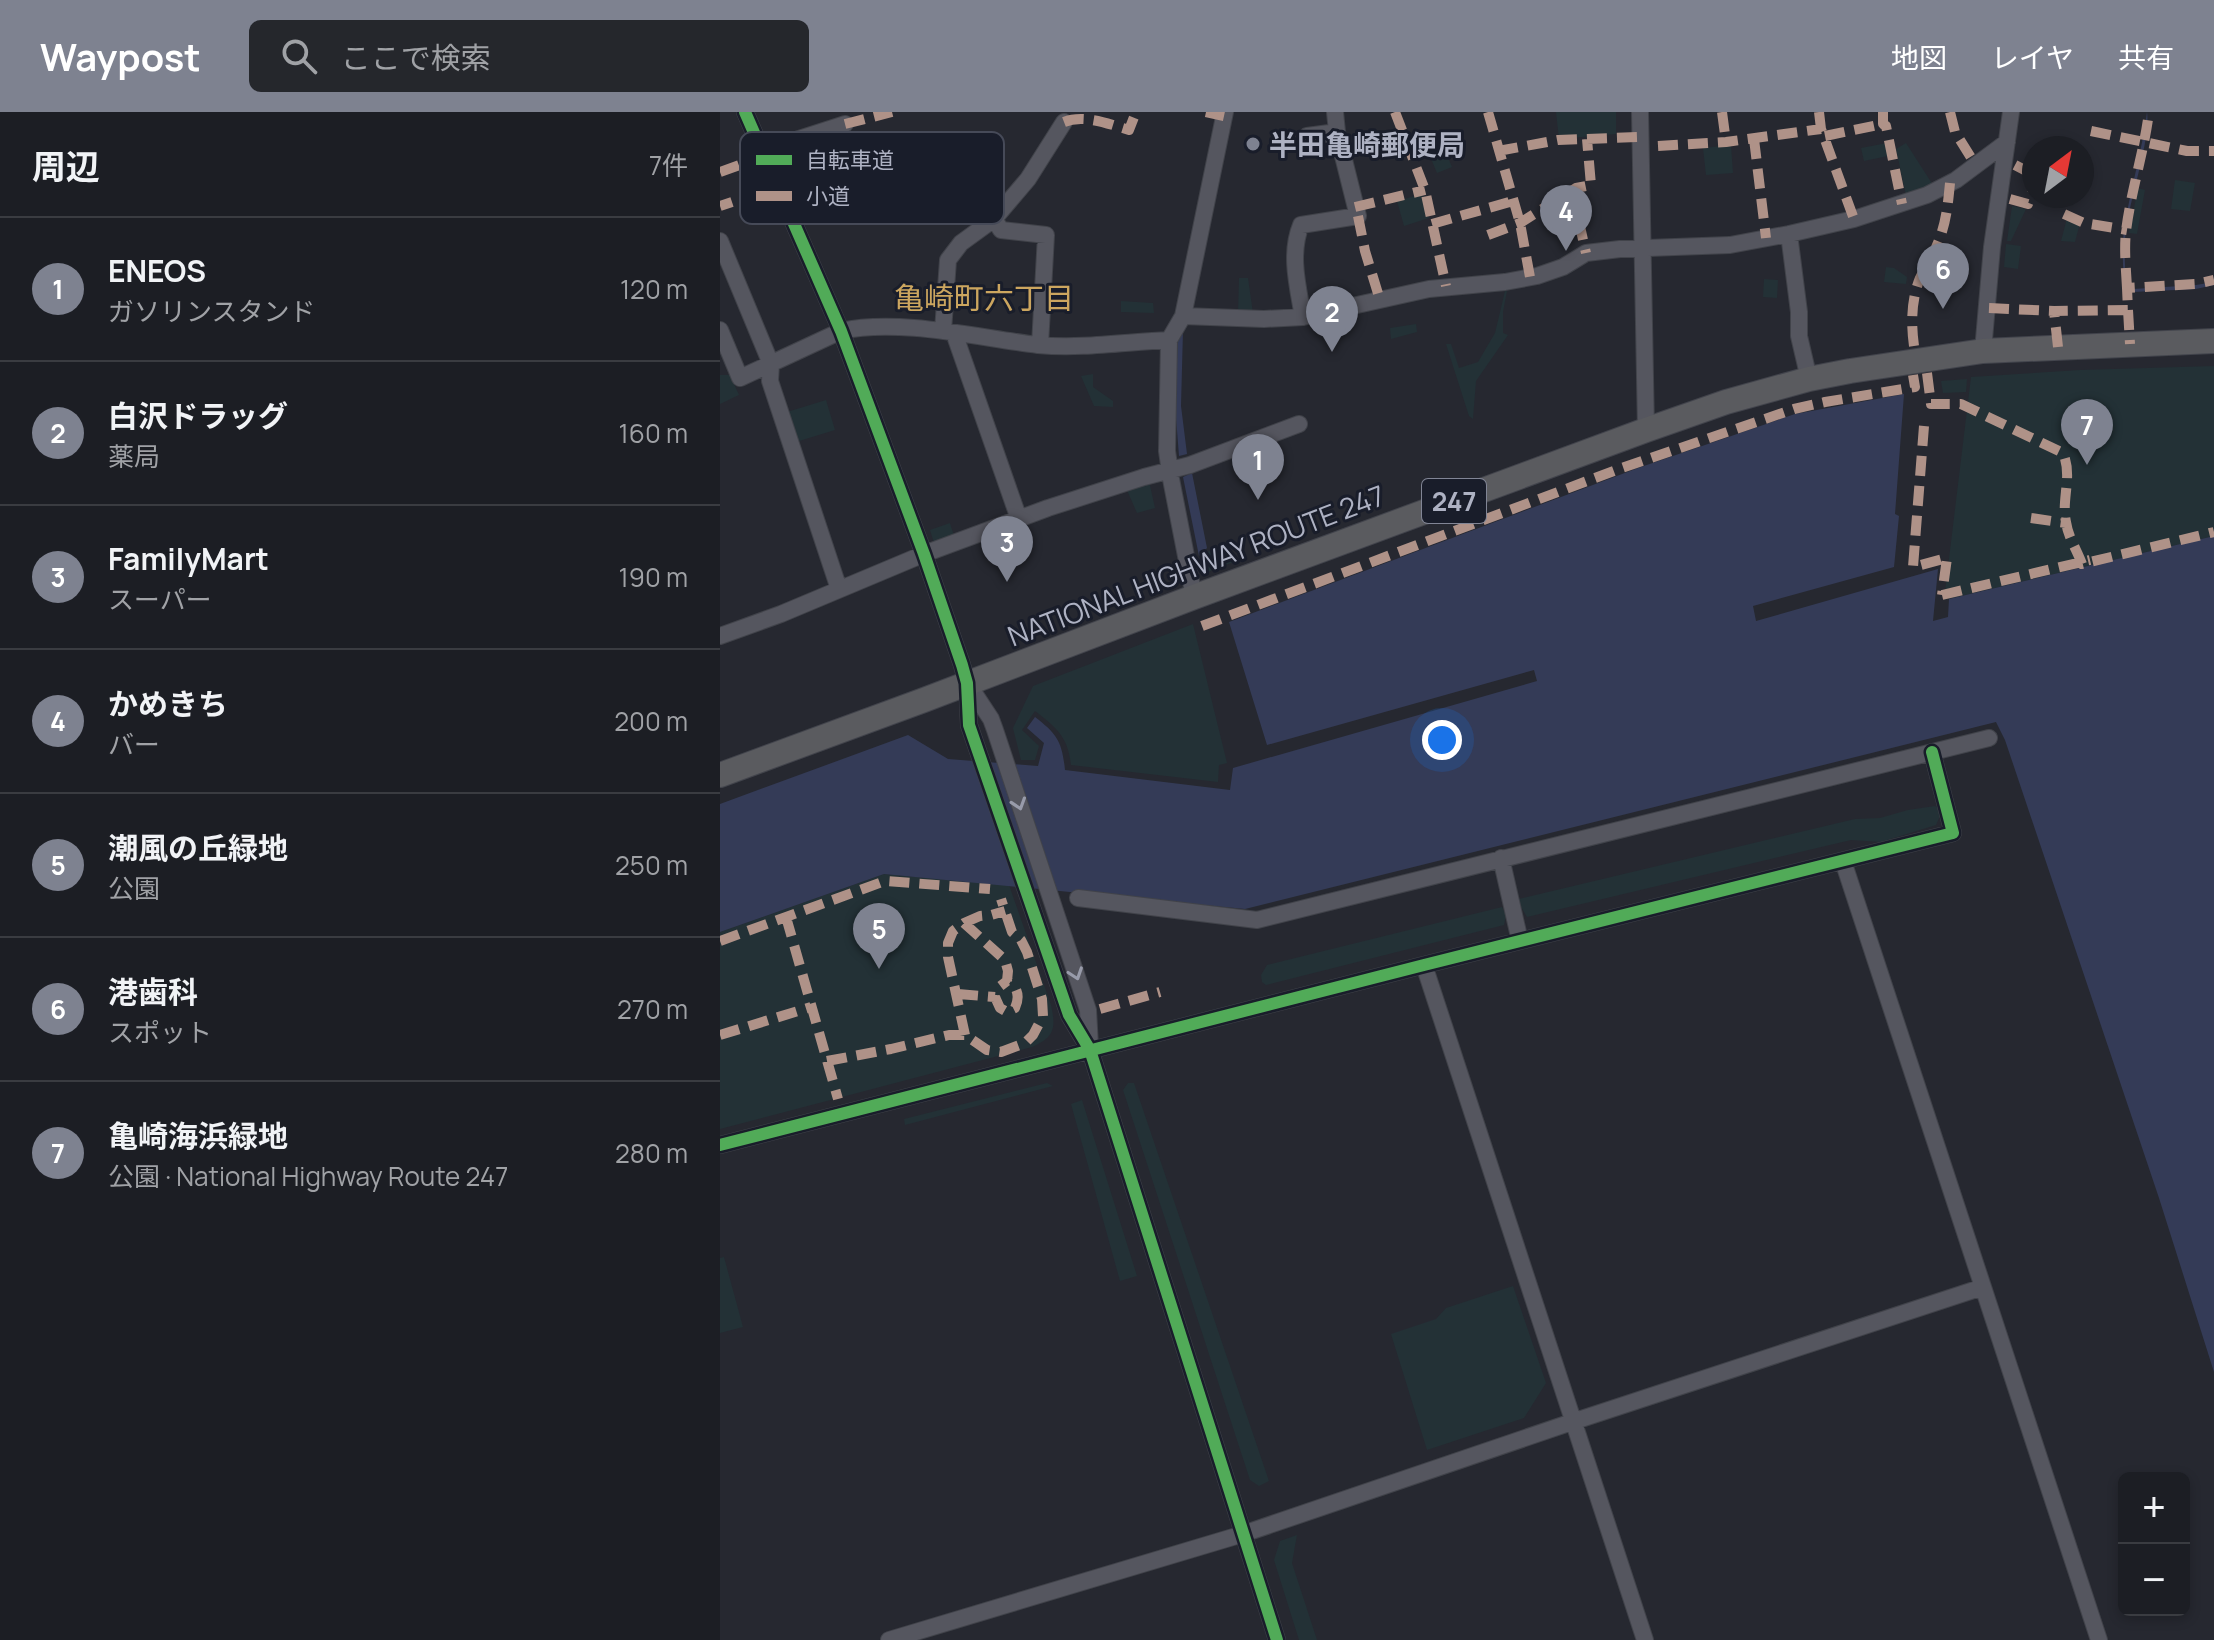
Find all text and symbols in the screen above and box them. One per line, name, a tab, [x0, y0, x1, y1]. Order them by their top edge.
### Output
search box	[249, 20, 809, 92]
text: Waypost	[40, 30, 201, 82]
icon: search	[277, 34, 321, 78]
text: ここで検索	[341, 37, 491, 78]
text: 地図	[1891, 38, 1947, 76]
text: レイヤ	[1991, 38, 2074, 76]
text: 共有	[2118, 38, 2174, 76]
place label: 半田亀崎郵便局	[1269, 125, 1465, 163]
legend	[740, 132, 1004, 224]
marker: 半田亀崎郵便局	[1244, 135, 1262, 153]
north arrow	[2022, 136, 2094, 208]
text: 周辺	[32, 143, 100, 189]
text: 自転車道	[806, 145, 894, 175]
text: 7件	[649, 147, 688, 183]
text: 小道	[806, 181, 850, 211]
pin: 4	[1540, 185, 1592, 251]
pin: 6	[1917, 243, 1969, 309]
text: ENEOS	[108, 250, 206, 291]
text: 1	[52, 271, 64, 307]
text: 120 m	[620, 271, 688, 307]
district label: 亀崎町六丁目	[894, 277, 1074, 318]
pin: 2	[1306, 286, 1358, 352]
text: ガソリンスタンド	[108, 293, 315, 329]
text: 白沢ドラッグ	[108, 395, 288, 436]
pin: 7	[2061, 399, 2113, 465]
text: 2	[50, 415, 66, 451]
text: 160 m	[619, 415, 688, 451]
pin: 1	[1232, 434, 1284, 500]
text: 薬局	[108, 438, 160, 474]
street label: NATIONAL HIGHWAY ROUTE 247	[1002, 475, 1390, 655]
road number: 247	[1422, 479, 1486, 523]
pin: 3	[981, 516, 1033, 582]
text: FamilyMart	[108, 538, 269, 579]
text: 3	[50, 559, 66, 595]
text: 190 m	[619, 559, 688, 595]
text: スーパー	[108, 581, 212, 617]
text: かめきち	[108, 683, 228, 724]
text: 4	[50, 703, 66, 739]
text: 200 m	[614, 703, 688, 739]
your location	[1422, 720, 1462, 760]
text: バー	[108, 726, 160, 762]
one-way arrow	[1010, 797, 1026, 811]
text: 潮風の丘緑地	[108, 827, 288, 868]
text: 5	[50, 847, 66, 883]
text: 250 m	[615, 847, 688, 883]
text: 公園	[108, 870, 160, 906]
pin: 5	[853, 903, 905, 969]
one-way arrow	[1067, 967, 1083, 981]
text: 港歯科	[108, 971, 198, 1012]
text: 6	[50, 991, 66, 1027]
text: 270 m	[617, 991, 688, 1027]
text: スポット	[108, 1014, 212, 1050]
text: 亀崎海浜緑地	[108, 1115, 288, 1156]
text: 7	[51, 1135, 65, 1171]
text: 280 m	[615, 1135, 688, 1171]
text: 公園 · National Highway Route 247	[108, 1158, 508, 1194]
map controls	[2118, 1472, 2190, 1616]
button: +	[2118, 1472, 2190, 1544]
button: −	[2118, 1544, 2190, 1616]

